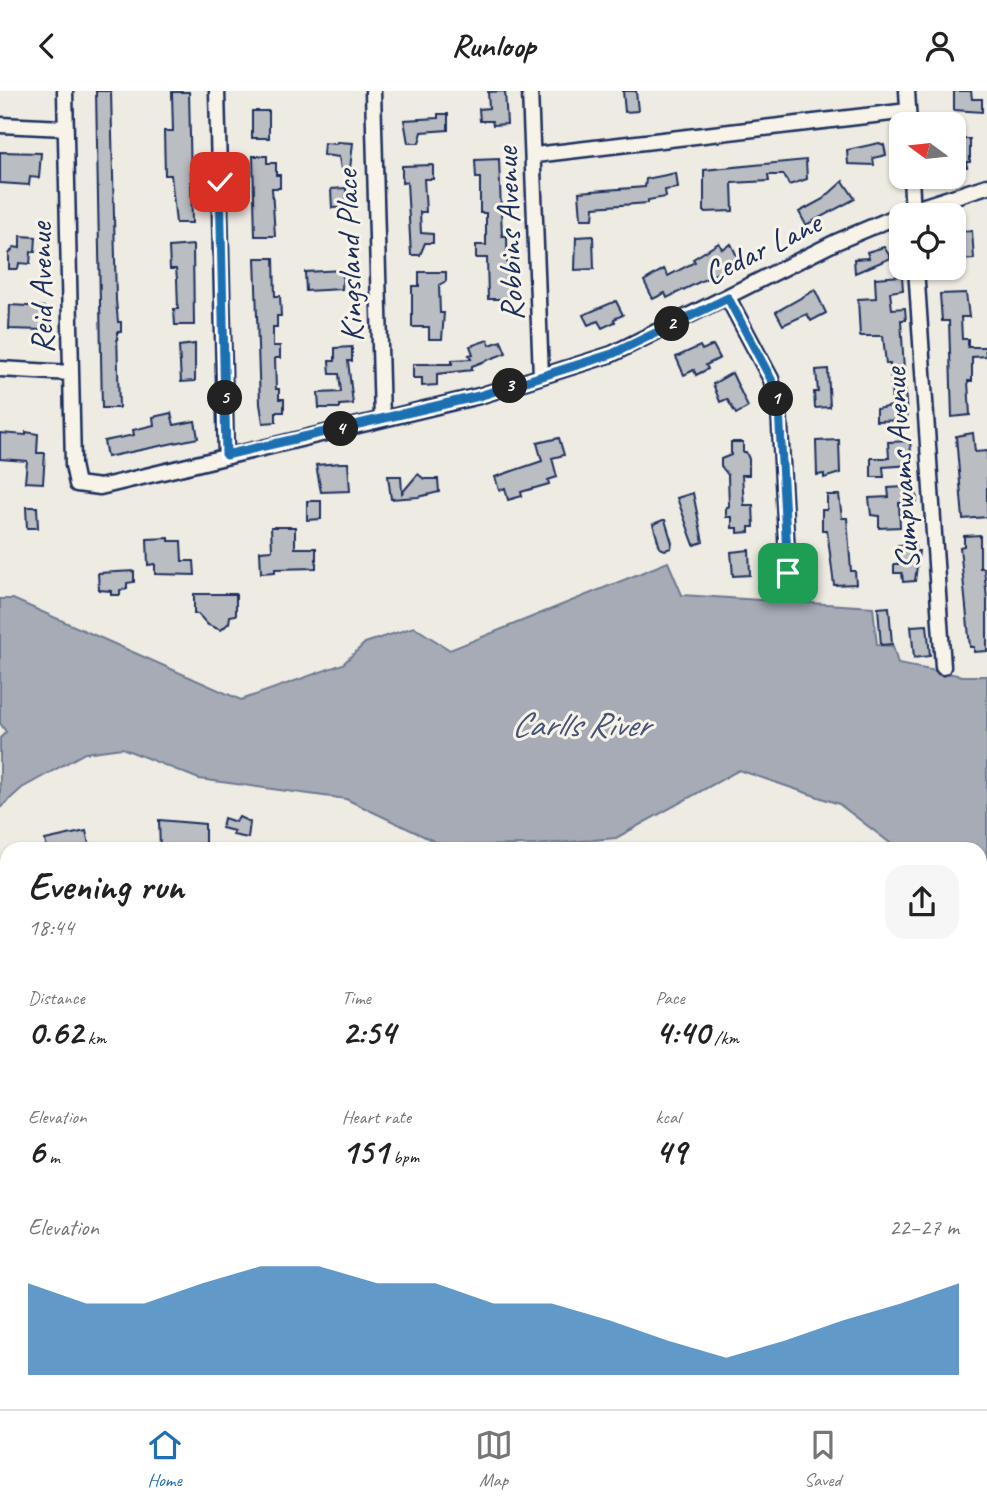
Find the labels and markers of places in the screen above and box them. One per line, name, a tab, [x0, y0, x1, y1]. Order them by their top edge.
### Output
pin	[190, 152, 250, 212]
pin: 2	[654, 307, 690, 341]
pin: 3	[492, 369, 528, 403]
pin: 5	[208, 381, 243, 415]
pin: 1	[758, 381, 794, 417]
pin: 4	[324, 411, 358, 447]
pin	[758, 543, 818, 603]

